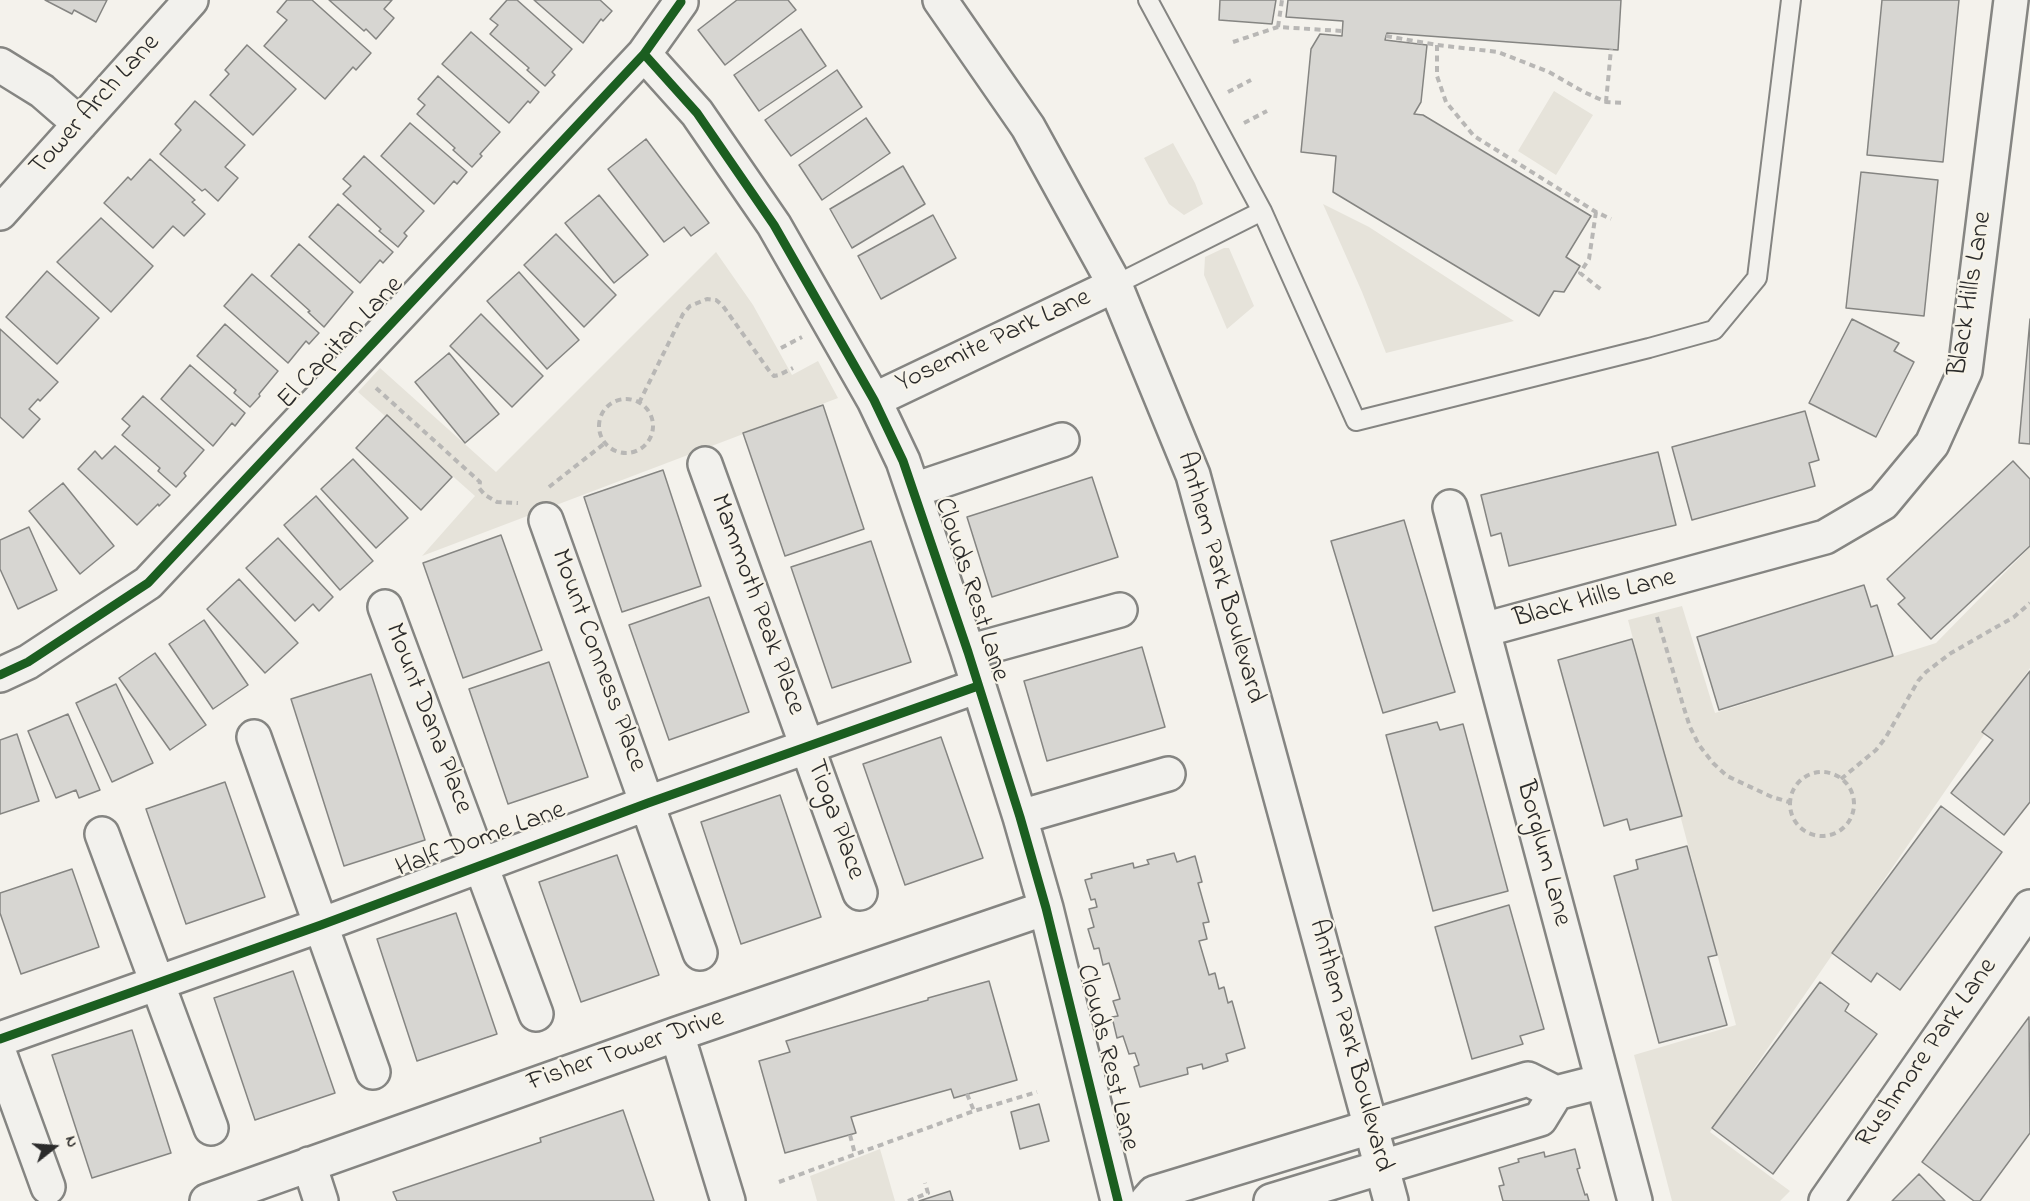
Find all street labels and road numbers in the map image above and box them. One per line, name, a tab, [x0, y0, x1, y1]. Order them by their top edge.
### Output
street label: Tower Arch Lane	[24, 28, 168, 184]
street label: Black Hills Lane	[1943, 209, 2001, 379]
street label: El Capitan Lane	[272, 271, 412, 417]
street label: Yosemite Park Lane	[892, 283, 1096, 401]
street label: Anthem Park Boulevard	[1168, 449, 1270, 707]
street label: Mammoth Peak Place	[701, 490, 811, 720]
street label: Clouds Rest Lane	[925, 494, 1015, 686]
street label: Mount Conness Place	[542, 546, 652, 776]
street label: Black Hills Lane	[1510, 563, 1680, 637]
street label: Mount Dana Place	[376, 619, 478, 819]
street label: Tioga Place	[797, 756, 871, 884]
street label: Borglum Lane	[1507, 778, 1577, 930]
street label: Half Dome Lane	[392, 795, 570, 887]
street label: Anthem Park Boulevard	[1300, 916, 1398, 1176]
street label: Rushmore Park Lane	[1850, 953, 2006, 1155]
street label: Clouds Rest Lane	[1067, 961, 1145, 1155]
street label: Fisher Tower Drive	[523, 1003, 729, 1101]

